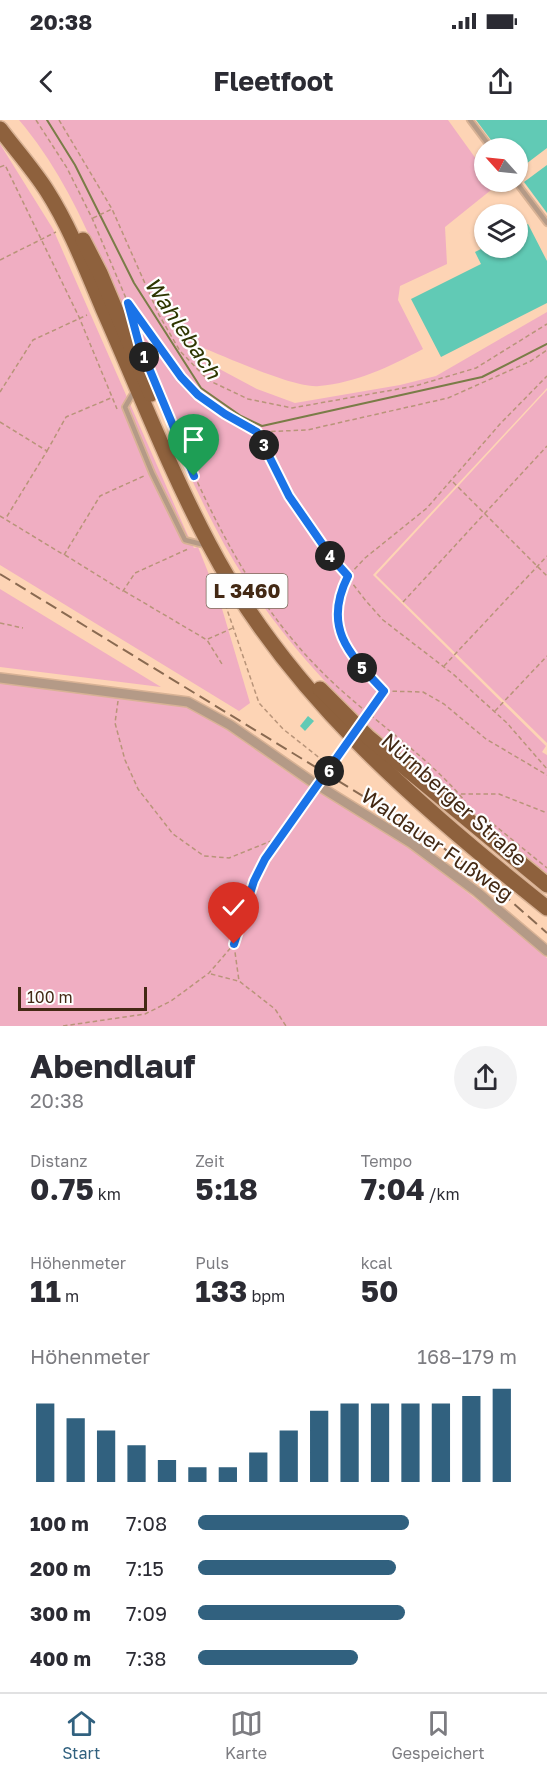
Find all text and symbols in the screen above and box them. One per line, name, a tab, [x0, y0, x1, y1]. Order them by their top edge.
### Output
text: 20:38	[30, 8, 92, 35]
icon: back	[30, 65, 63, 98]
text: Fleetfoot	[213, 65, 334, 97]
icon: share	[484, 65, 517, 98]
north arrow	[474, 138, 528, 192]
map controls	[474, 138, 528, 258]
button: layers	[474, 204, 528, 258]
water label: Wahlebach	[139, 272, 228, 385]
pin: 1	[129, 342, 159, 372]
text: 1	[140, 347, 148, 367]
pin	[168, 414, 219, 476]
icon: arrive	[177, 423, 210, 456]
pin: 3	[249, 430, 279, 460]
text: 3	[259, 435, 269, 455]
pin: 4	[315, 541, 345, 571]
text: 4	[325, 546, 335, 566]
road number: L 3460	[206, 574, 288, 608]
pin: 5	[347, 653, 377, 683]
text: 5	[357, 658, 367, 678]
street label: Nürnberger Straße	[376, 727, 533, 871]
pin: 6	[314, 756, 344, 786]
text: 6	[324, 761, 334, 781]
street label: Waldauer Fußweg	[356, 782, 519, 906]
pin	[208, 882, 259, 944]
icon: check	[217, 891, 250, 924]
scale bar	[18, 984, 147, 1012]
text: 100 m	[27, 987, 73, 1007]
text: Abendlauf	[30, 1046, 195, 1085]
button: share	[454, 1046, 517, 1109]
text: 20:38	[30, 1088, 84, 1112]
text: Distanz	[30, 1151, 87, 1171]
text: Zeit	[195, 1151, 225, 1171]
text: Tempo	[361, 1151, 412, 1171]
text: 0.75	[30, 1171, 94, 1207]
text: 5:18	[195, 1171, 258, 1207]
text: 7:04	[361, 1171, 425, 1207]
text: km	[94, 1184, 121, 1204]
text: /km	[425, 1184, 460, 1204]
text: Höhenmeter	[30, 1253, 126, 1273]
text: Puls	[195, 1253, 229, 1273]
text: kcal	[361, 1253, 392, 1273]
text: 11	[30, 1273, 61, 1309]
text: 133	[195, 1273, 247, 1309]
text: 50	[361, 1273, 398, 1309]
text: m	[61, 1286, 79, 1306]
text: bpm	[247, 1286, 285, 1306]
text: Höhenmeter	[30, 1344, 150, 1368]
text: 168–179 m	[417, 1344, 517, 1368]
text: 100 m	[30, 1511, 89, 1535]
text: 7:08	[126, 1511, 167, 1535]
text: 200 m	[30, 1556, 91, 1580]
text: 7:15	[126, 1556, 164, 1580]
text: 300 m	[30, 1601, 91, 1625]
text: 7:09	[126, 1601, 167, 1625]
text: 400 m	[30, 1646, 91, 1670]
text: 7:38	[126, 1646, 167, 1670]
tab: Start	[62, 1707, 101, 1763]
tab: Karte	[225, 1707, 267, 1763]
tab: Gespeichert	[392, 1707, 485, 1763]

